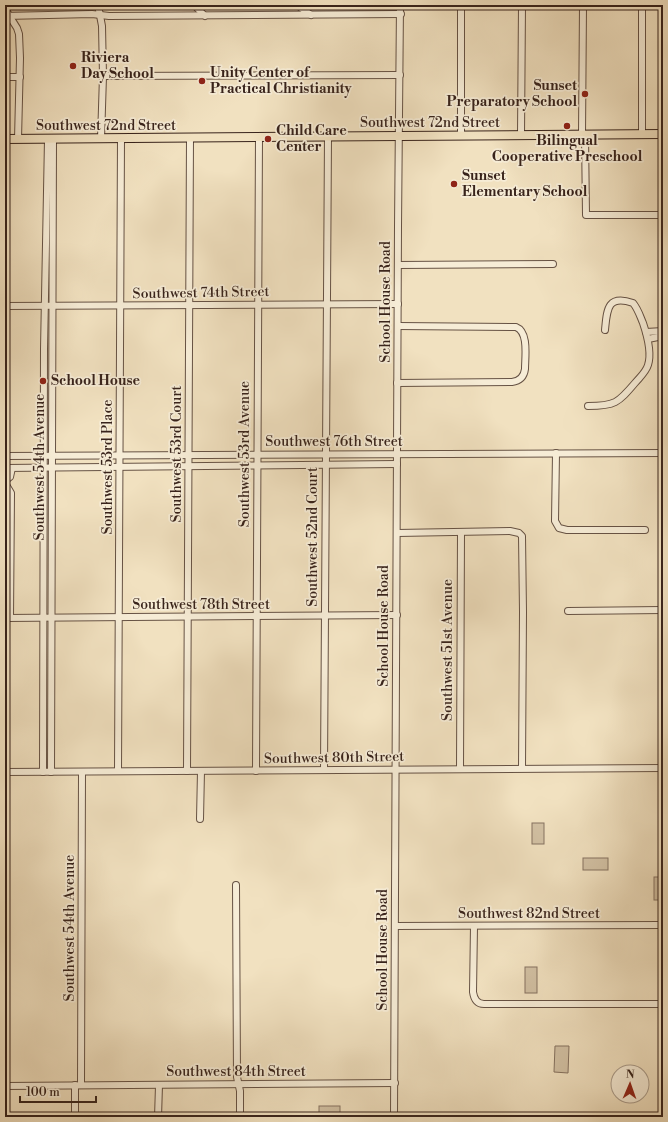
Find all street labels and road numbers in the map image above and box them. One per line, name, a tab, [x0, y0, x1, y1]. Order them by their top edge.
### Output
street label: Southwest 72nd Street	[360, 114, 500, 132]
street label: Southwest 72nd Street	[36, 117, 176, 135]
street label: School House Road	[377, 241, 395, 363]
street label: Southwest 74th Street	[132, 283, 270, 303]
street label: Southwest 53rd Avenue	[236, 381, 254, 527]
street label: Southwest 53rd Court	[168, 385, 186, 523]
street label: Southwest 54th Avenue	[31, 394, 49, 540]
street label: Southwest 53rd Place	[99, 399, 117, 535]
street label: Southwest 76th Street	[265, 433, 403, 451]
street label: Southwest 52nd Court	[304, 467, 322, 607]
street label: School House Road	[375, 565, 393, 687]
street label: Southwest 51st Avenue	[439, 579, 457, 721]
street label: Southwest 78th Street	[132, 596, 270, 614]
street label: Southwest 80th Street	[264, 748, 404, 768]
street label: Southwest 54th Avenue	[61, 855, 79, 1001]
street label: School House Road	[374, 889, 392, 1011]
street label: Southwest 82nd Street	[458, 905, 600, 923]
street label: Southwest 84th Street	[166, 1063, 306, 1081]

